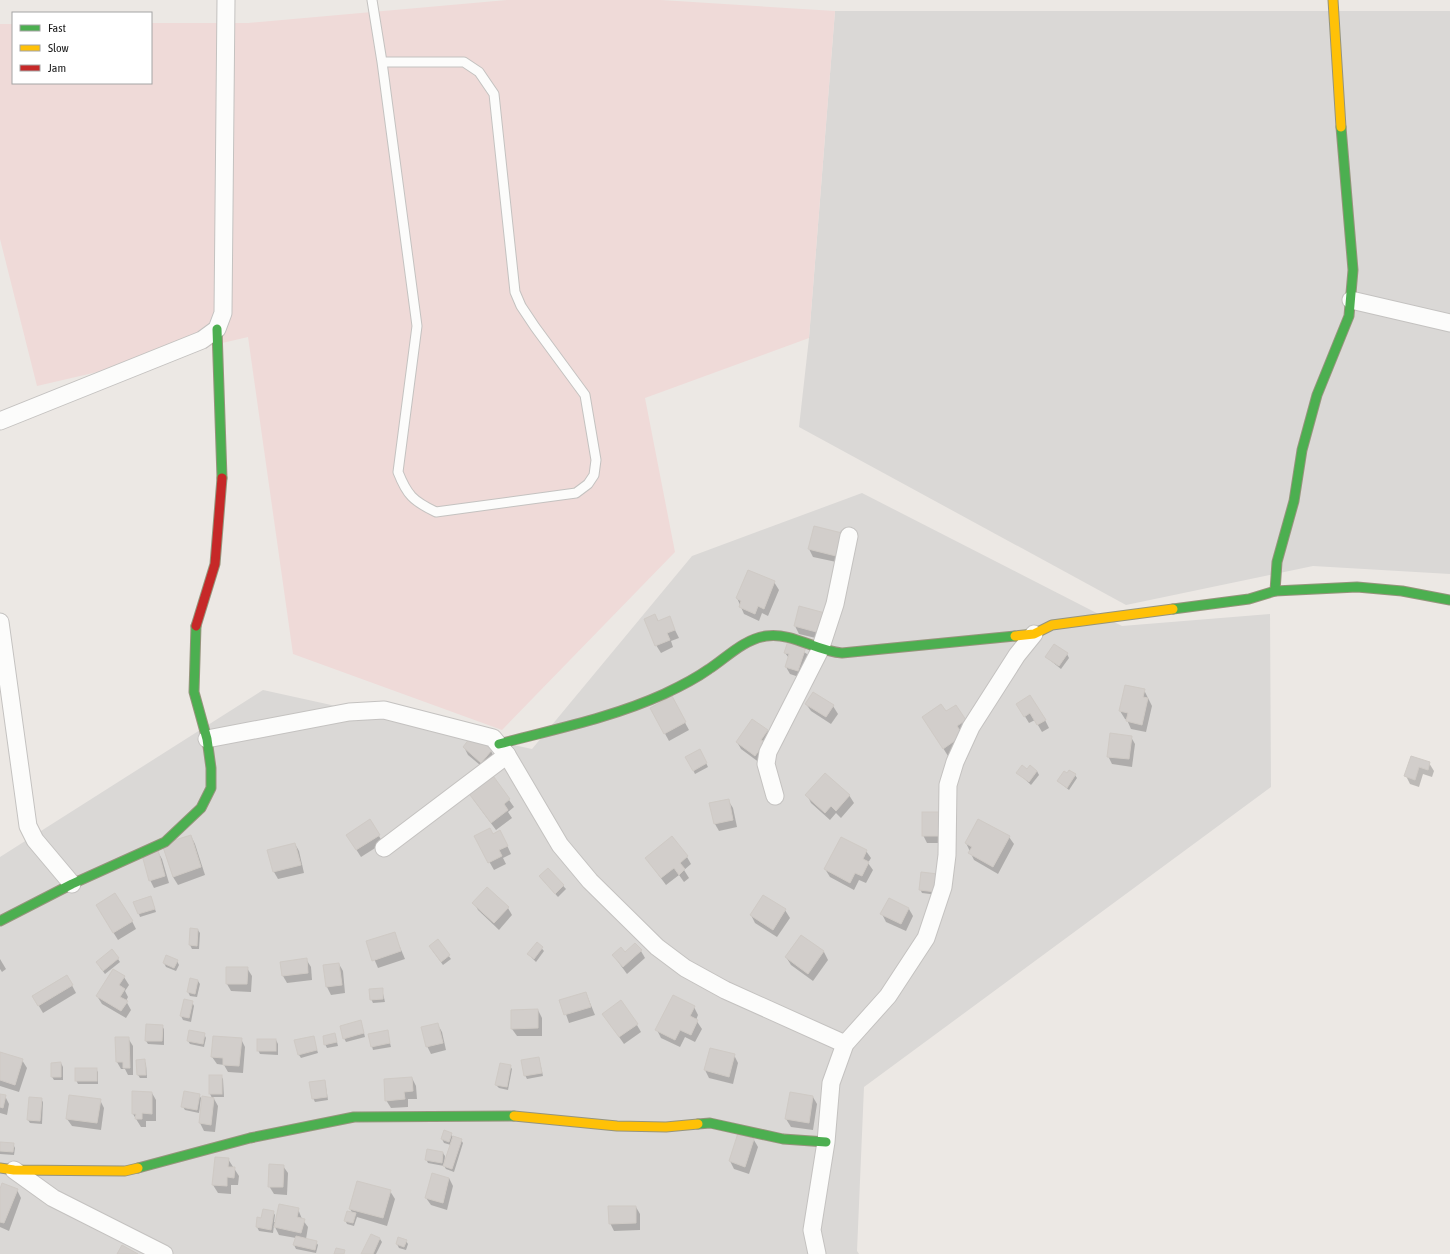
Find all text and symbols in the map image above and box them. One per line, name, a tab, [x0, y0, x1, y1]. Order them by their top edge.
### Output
legend	[12, 12, 152, 84]
text: Fast	[48, 21, 66, 35]
text: Slow	[48, 41, 69, 55]
text: Jam	[48, 61, 66, 75]

